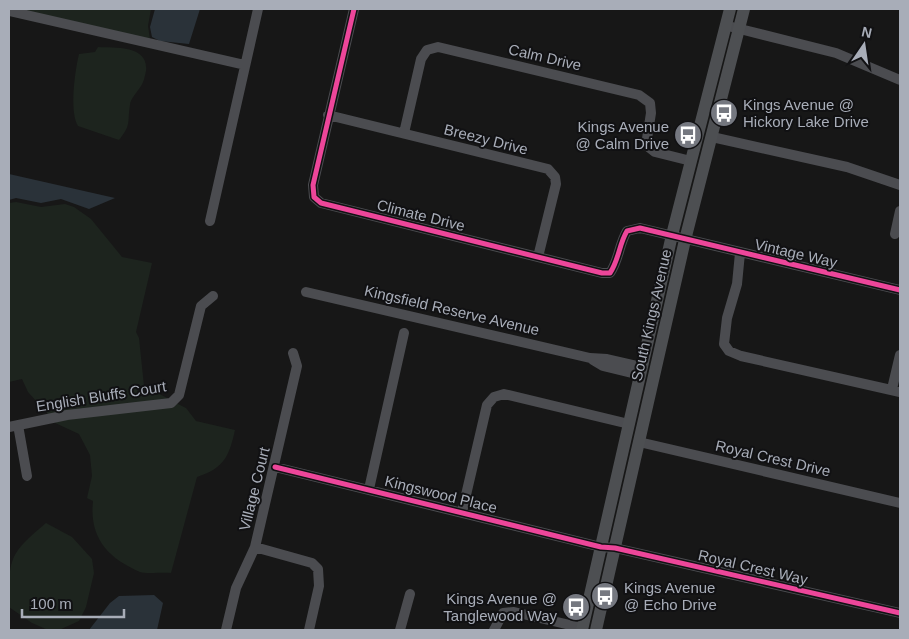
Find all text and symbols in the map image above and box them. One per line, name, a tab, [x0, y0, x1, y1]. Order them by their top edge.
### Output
north arrow	[839, 20, 889, 70]
text: N	[860, 23, 874, 41]
street label: Calm Drive	[507, 40, 583, 74]
place label: Kings Avenue @ Hickory Lake Drive	[743, 96, 869, 130]
bus stop icon: Kings Avenue @ Hickory Lake Drive	[709, 98, 739, 128]
place label: Kings Avenue @ Calm Drive	[575, 118, 669, 152]
street label: Breezy Drive	[442, 120, 530, 158]
bus stop icon: Kings Avenue @ Calm Drive	[673, 120, 703, 150]
street label: Climate Drive	[375, 196, 467, 234]
street label: Vintage Way	[753, 235, 839, 271]
street label: South Kings Avenue	[628, 247, 674, 383]
street label: Kingsfield Reserve Avenue	[363, 282, 541, 338]
street label: English Bluffs Court	[35, 377, 168, 415]
street label: Royal Crest Drive	[714, 436, 832, 480]
street label: Village Court	[235, 445, 273, 533]
street label: Kingswood Place	[383, 472, 499, 516]
street label: Royal Crest Way	[697, 546, 810, 588]
place label: Kings Avenue @ Echo Drive	[624, 579, 717, 613]
bus stop icon: Kings Avenue @ Echo Drive	[590, 581, 620, 611]
scale bar	[22, 586, 125, 618]
place label: Kings Avenue @ Tanglewood Way	[443, 590, 558, 624]
bus stop icon: Kings Avenue @ Tanglewood Way	[561, 592, 591, 622]
text: 100 m	[30, 595, 72, 612]

